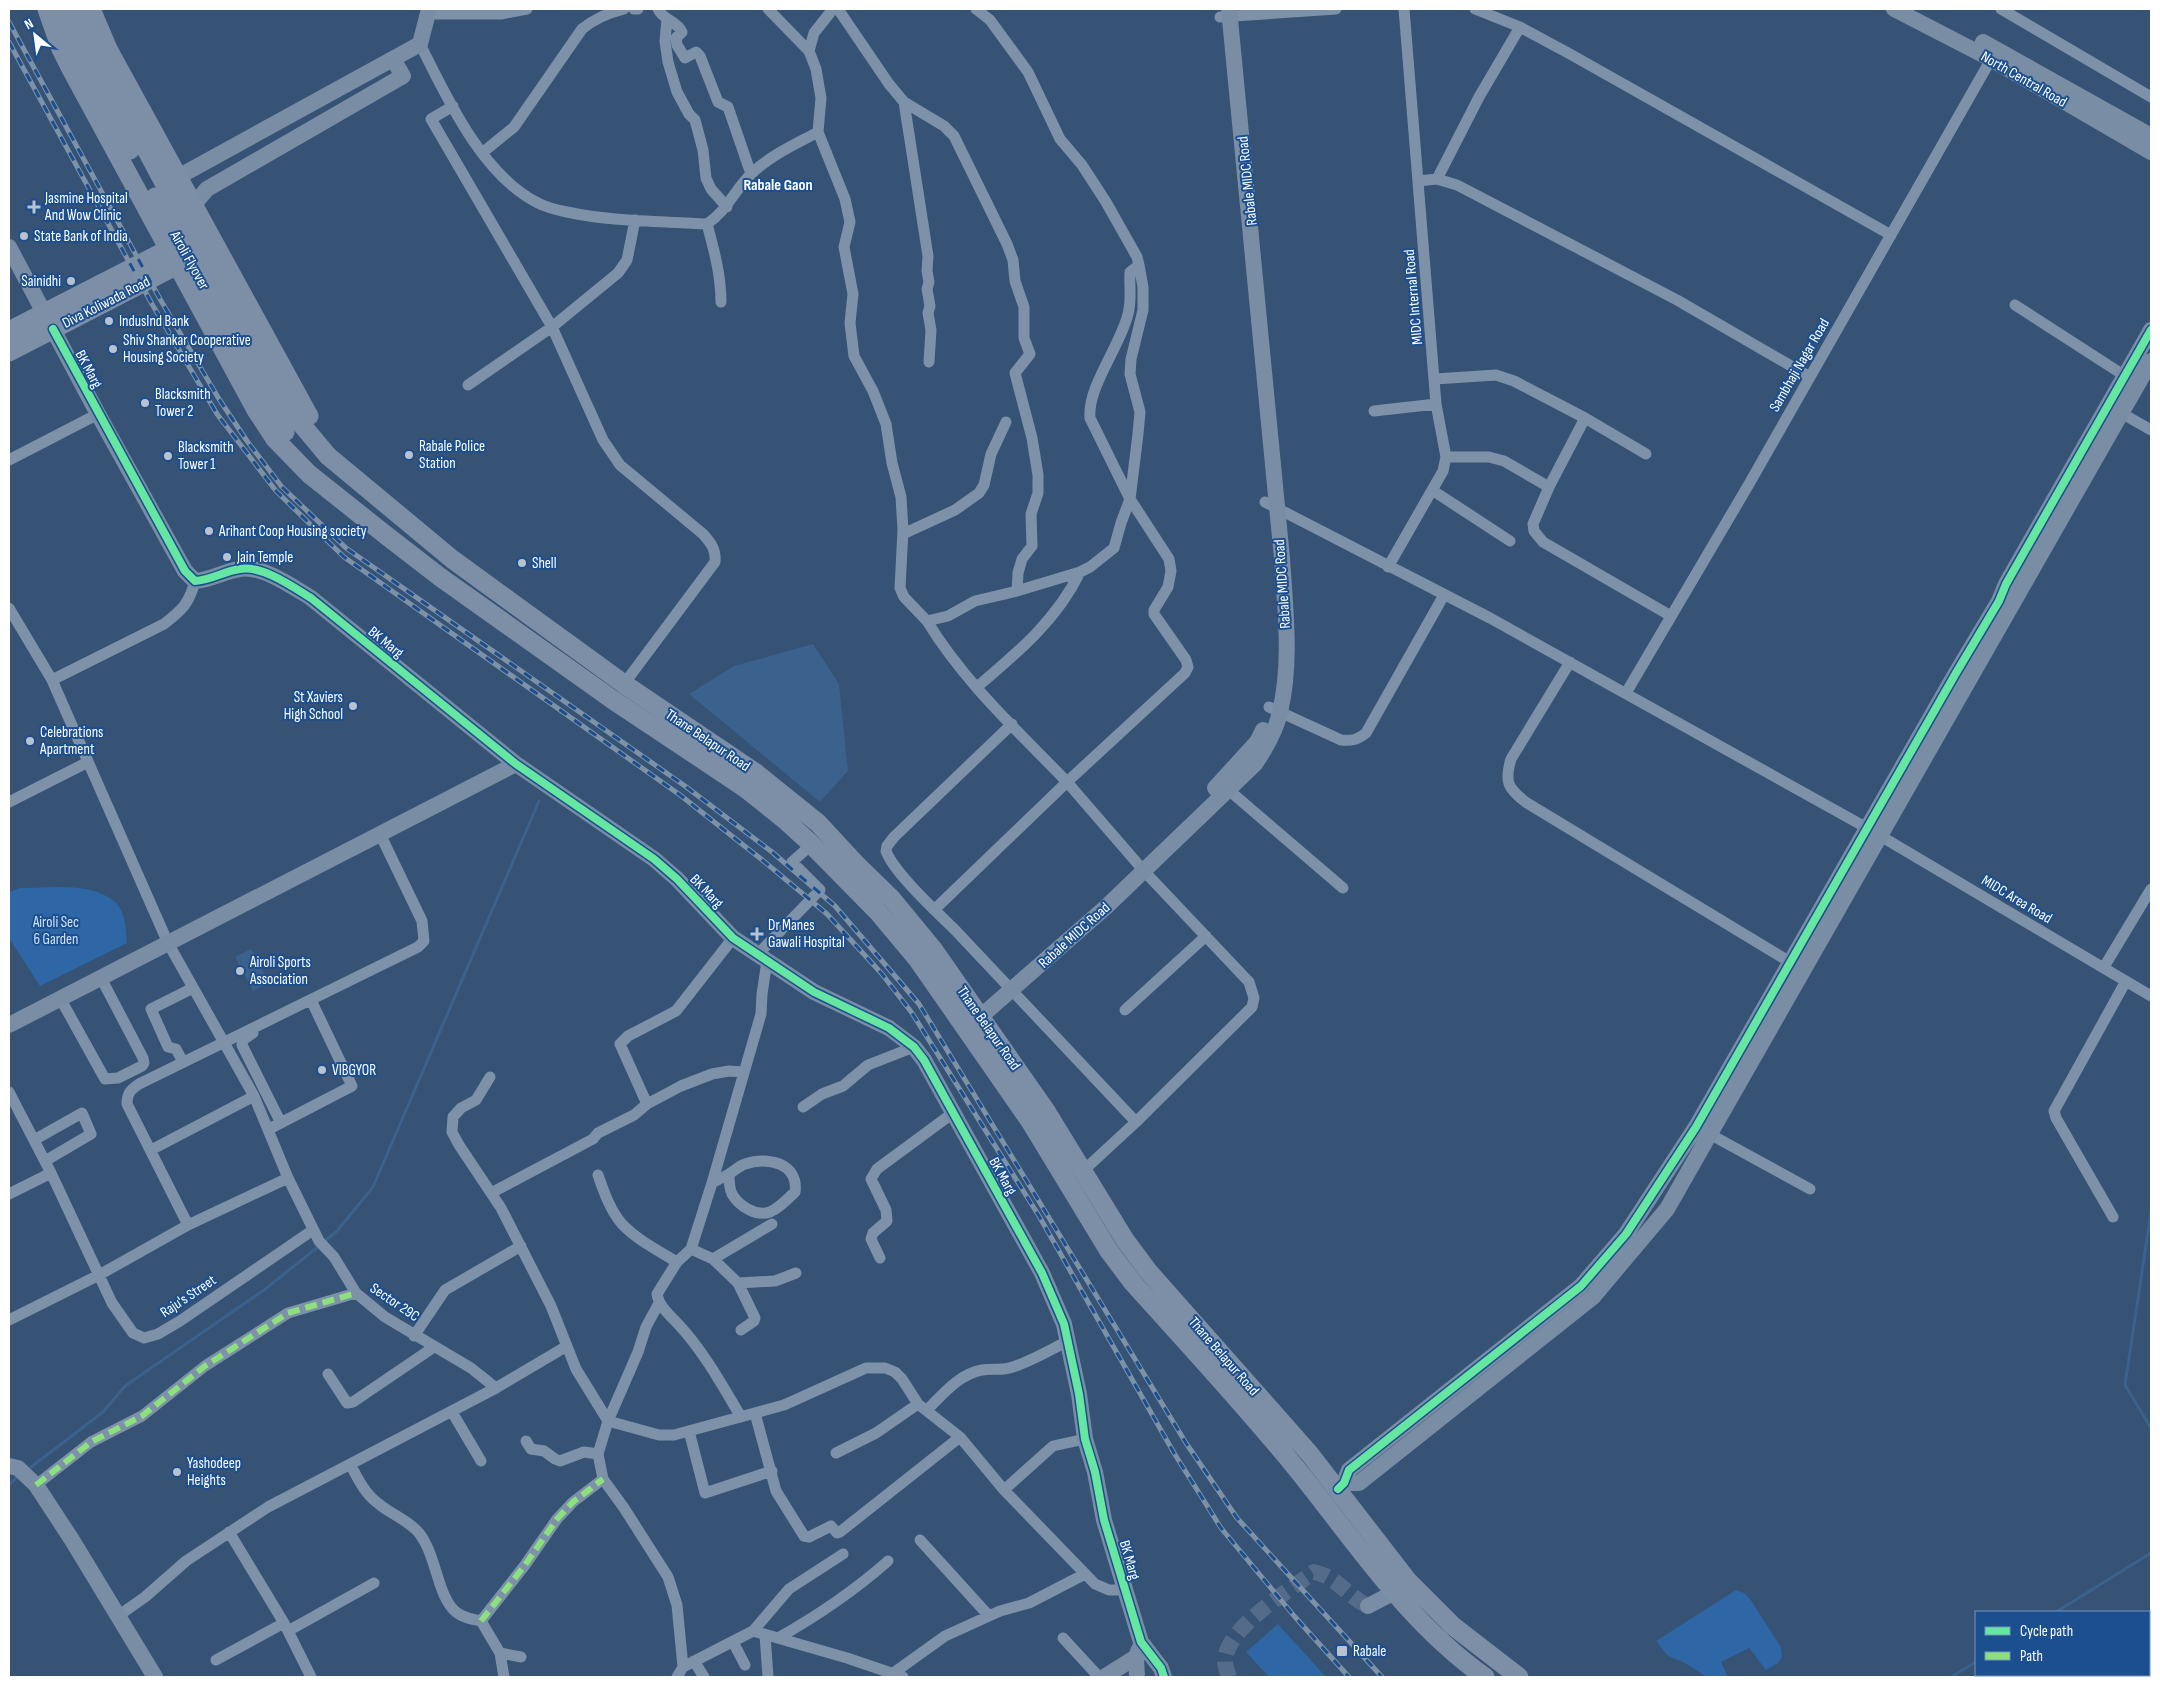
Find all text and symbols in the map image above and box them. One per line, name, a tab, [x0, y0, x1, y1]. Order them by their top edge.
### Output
north arrow	[10, 10, 60, 60]
text: N	[22, 15, 36, 33]
street label: North Central Road	[1977, 47, 2070, 112]
street label: Rabale MIDC Road	[1233, 135, 1262, 227]
district label: Rabale Gaon	[743, 176, 813, 195]
place label: Jasmine Hospital And Wow Clinic	[44, 189, 128, 225]
marker: Jasmine Hospital And Wow Clinic	[27, 200, 41, 214]
place label: State Bank of India	[34, 227, 128, 246]
street label: Airoli Flyover	[165, 227, 214, 293]
marker: State Bank of India	[18, 230, 30, 242]
street label: MIDC Internal Road	[1400, 248, 1427, 345]
place label: Sainidhi	[21, 272, 61, 291]
street label: Diva Koliwada Road	[59, 272, 153, 333]
marker: Sainidhi	[65, 275, 77, 287]
place label: IndusInd Bank	[119, 312, 189, 331]
marker: IndusInd Bank	[103, 315, 115, 327]
street label: Sambhaji Nagar Road	[1765, 315, 1834, 415]
place label: Shiv Shankar Cooperative Housing Society	[123, 331, 251, 367]
marker: Shiv Shankar Cooperative Housing Society	[107, 343, 119, 355]
street label: BK Marg	[71, 347, 106, 392]
place label: Blacksmith Tower 2	[155, 385, 211, 421]
marker: Blacksmith Tower 2	[139, 397, 151, 409]
place label: Rabale Police Station	[419, 437, 485, 473]
place label: Blacksmith Tower 1	[178, 438, 234, 474]
marker: Rabale Police Station	[403, 449, 415, 461]
marker: Blacksmith Tower 1	[162, 450, 174, 462]
place label: Arihant Coop Housing society	[218, 522, 367, 541]
marker: Arihant Coop Housing society	[203, 525, 215, 537]
street label: Rabale MIDC Road	[1270, 539, 1295, 629]
place label: Jain Temple	[236, 548, 293, 567]
marker: Jain Temple	[221, 551, 233, 563]
place label: Shell	[532, 554, 556, 573]
marker: Shell	[516, 557, 528, 569]
street label: BK Marg	[364, 622, 407, 663]
place label: St Xaviers High School	[284, 688, 343, 724]
marker: St Xaviers High School	[347, 700, 359, 712]
street label: Thane Belapur Road	[662, 705, 754, 776]
place label: Celebrations Apartment	[39, 723, 103, 759]
marker: Celebrations Apartment	[24, 735, 36, 747]
street label: BK Marg	[686, 870, 728, 913]
street label: MIDC Area Road	[1978, 871, 2055, 928]
street label: Rabale MIDC Road	[1035, 898, 1114, 972]
park label: Airoli Sec 6 Garden	[32, 913, 79, 949]
place label: Dr Manes Gawali Hospital	[768, 916, 845, 952]
marker: Dr Manes Gawali Hospital	[750, 927, 764, 941]
place label: Airoli Sports Association	[249, 953, 311, 989]
marker: Airoli Sports Association	[234, 965, 246, 977]
street label: Thane Belapur Road	[953, 983, 1025, 1074]
place label: VIBGYOR	[332, 1061, 376, 1080]
marker: VIBGYOR	[316, 1064, 328, 1076]
street label: BK Marg	[984, 1154, 1021, 1199]
street label: Raju's Street	[157, 1271, 220, 1322]
street label: Sector 29C	[366, 1279, 423, 1326]
street label: Thane Belapur Road	[1184, 1313, 1263, 1400]
place label: Yashodeep Heights	[187, 1454, 241, 1490]
marker: Yashodeep Heights	[171, 1466, 183, 1478]
street label: BK Marg	[1115, 1538, 1144, 1582]
legend	[1975, 1611, 2150, 1676]
text: Cycle path	[2020, 1622, 2073, 1641]
place label: Rabale	[1353, 1642, 1386, 1661]
marker: Rabale	[1335, 1644, 1349, 1658]
text: Path	[2020, 1647, 2043, 1666]

